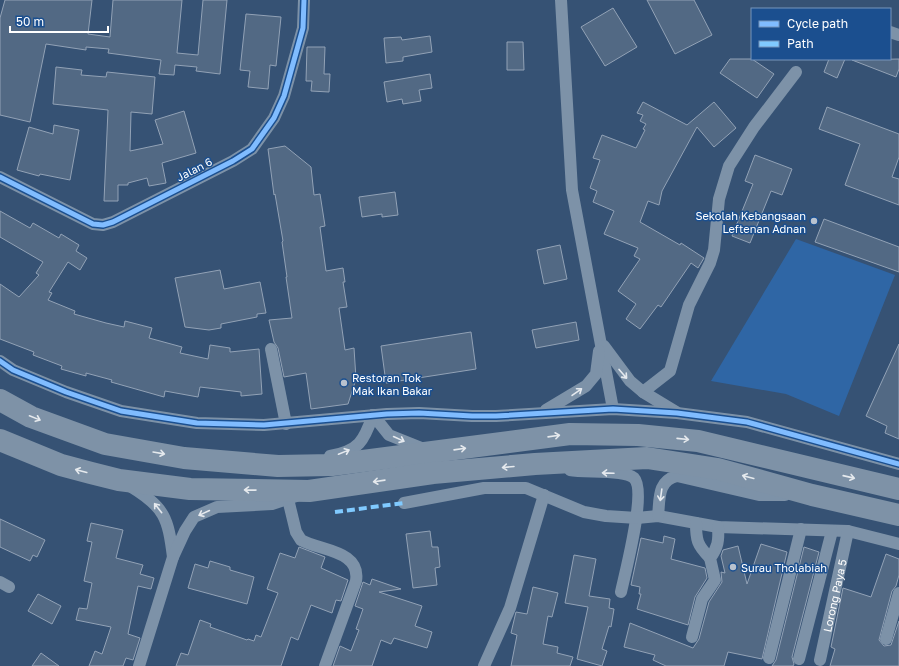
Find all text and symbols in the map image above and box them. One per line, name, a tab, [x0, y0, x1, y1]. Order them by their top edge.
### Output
scale bar	[10, 8, 108, 34]
legend	[751, 8, 891, 60]
text: 50 m	[16, 14, 44, 29]
text: Cycle path	[787, 16, 848, 31]
text: Path	[787, 36, 814, 51]
street label: Jalan 6	[174, 154, 214, 183]
place label: Sekolah Kebangsaan Leftenan Adnan	[695, 209, 806, 235]
marker: Sekolah Kebangsaan Leftenan Adnan	[809, 216, 819, 226]
one-way arrow	[619, 368, 628, 379]
place label: Restoran Tok Mak Ikan Bakar	[352, 371, 433, 397]
marker: Restoran Tok Mak Ikan Bakar	[339, 378, 349, 388]
one-way arrow	[572, 388, 583, 396]
one-way arrow	[28, 415, 40, 422]
one-way arrow	[547, 432, 560, 440]
one-way arrow	[392, 436, 404, 444]
one-way arrow	[676, 436, 689, 443]
one-way arrow	[453, 445, 466, 453]
one-way arrow	[337, 448, 349, 456]
one-way arrow	[152, 449, 165, 457]
one-way arrow	[502, 463, 515, 470]
one-way arrow	[75, 466, 88, 474]
one-way arrow	[602, 469, 615, 477]
one-way arrow	[742, 473, 755, 480]
one-way arrow	[842, 474, 855, 482]
one-way arrow	[373, 477, 386, 485]
one-way arrow	[244, 486, 257, 494]
one-way arrow	[657, 488, 665, 501]
one-way arrow	[154, 502, 162, 513]
one-way arrow	[198, 510, 210, 517]
street label: Lorong Paya 5	[820, 558, 848, 633]
place label: Surau Tholabiah	[741, 561, 827, 574]
marker: Surau Tholabiah	[728, 562, 738, 572]

